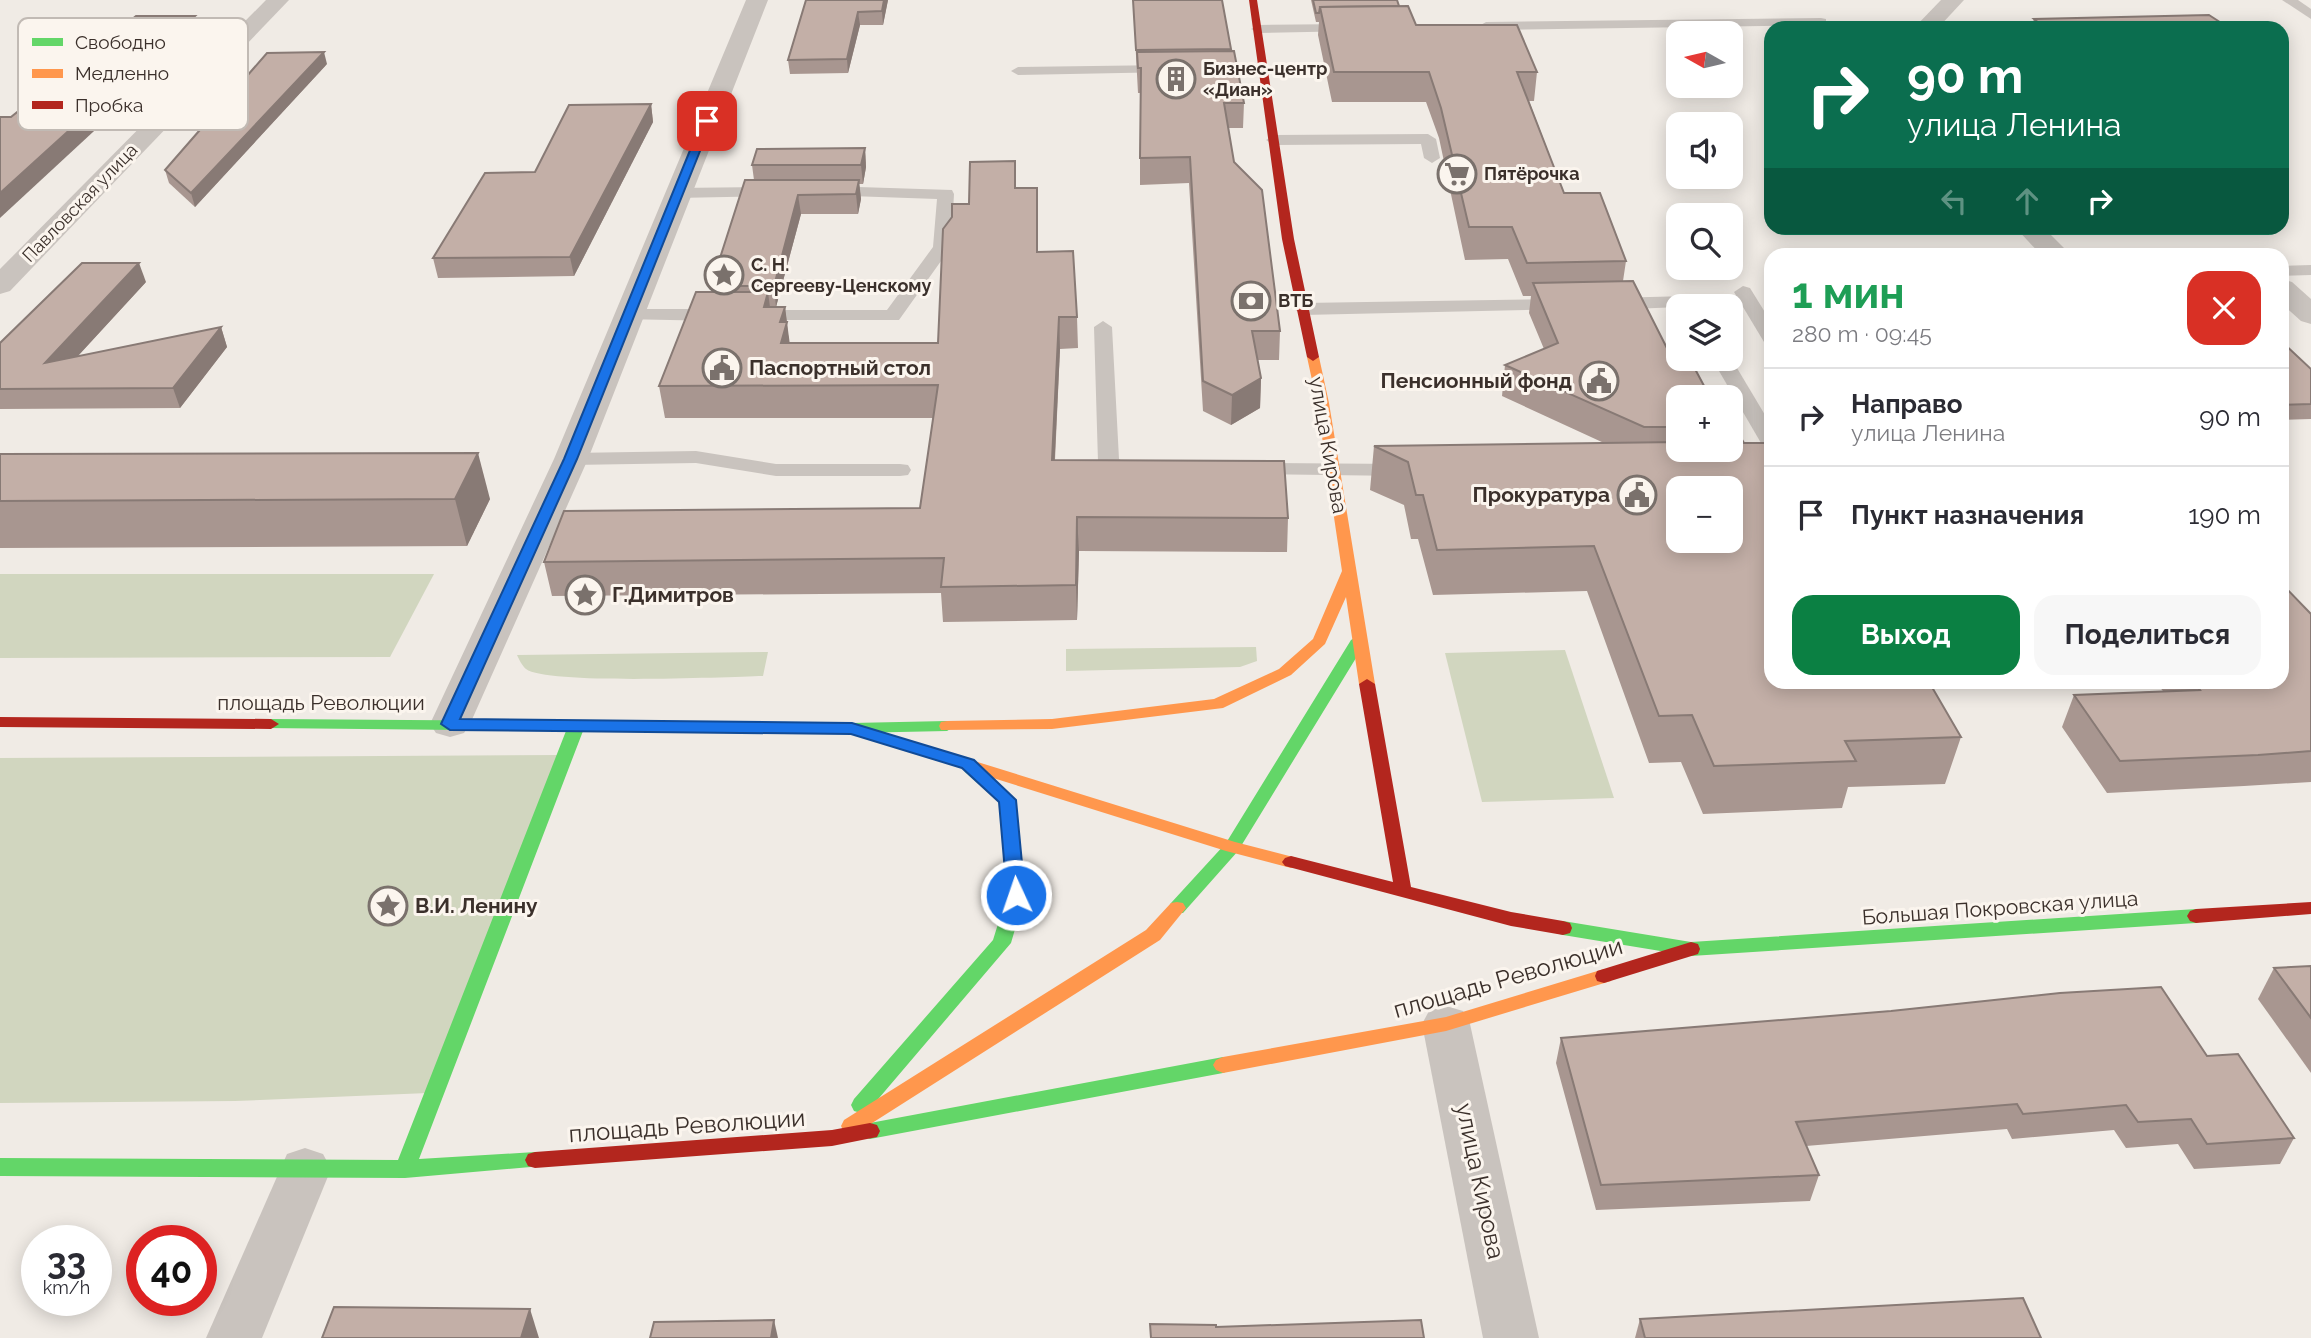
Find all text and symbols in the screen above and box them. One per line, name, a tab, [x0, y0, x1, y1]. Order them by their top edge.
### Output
legend	[18, 18, 248, 130]
north arrow	[1666, 21, 1743, 98]
map controls	[1666, 21, 1743, 553]
text: Свободно	[75, 31, 166, 53]
text: 90 m	[1907, 47, 2023, 104]
icon: right	[1792, 49, 1883, 140]
building icon: Бизнес-центр «Диан»	[1155, 58, 1197, 100]
place label: Бизнес-центр «Диан»	[1203, 58, 1327, 100]
text: Медленно	[75, 62, 169, 84]
pin	[677, 91, 737, 151]
text: Пробка	[75, 94, 143, 116]
icon: arrive	[688, 102, 726, 140]
text: улица Ленина	[1907, 106, 2122, 143]
button: sound	[1666, 112, 1743, 189]
street label: Павловская улица	[18, 139, 141, 266]
supermarket icon: Пятёрочка	[1436, 153, 1478, 195]
place label: Пятёрочка	[1484, 163, 1580, 184]
icon: left	[1935, 182, 1973, 220]
icon: ahead	[2008, 182, 2046, 220]
icon: right	[2081, 182, 2119, 220]
button: search	[1666, 203, 1743, 280]
place icon: С. Н. Сергееву-Ценскому	[703, 254, 745, 296]
place label: С. Н. Сергееву-Ценскому	[751, 254, 931, 296]
text: 1 мин	[1792, 269, 1905, 318]
button: close	[2187, 271, 2261, 345]
bank icon: ВТБ	[1230, 280, 1272, 322]
place label: ВТБ	[1278, 290, 1313, 311]
button: layers	[1666, 294, 1743, 371]
text: 280 m · 09:45	[1792, 320, 1932, 347]
public building icon: Паспортный стол	[701, 347, 743, 389]
place label: Паспортный стол	[749, 355, 931, 380]
public building icon: Пенсионный фонд	[1578, 360, 1620, 402]
place label: Пенсионный фонд	[1381, 368, 1572, 393]
street label: улица Кирова	[1304, 374, 1353, 515]
button: +	[1666, 385, 1743, 462]
text: Направо	[1851, 389, 1962, 419]
icon: right	[1792, 398, 1830, 436]
text: 90 m	[2199, 402, 2261, 432]
text: улица Ленина	[1851, 419, 2005, 446]
public building icon: Прокуратура	[1616, 474, 1658, 516]
button: −	[1666, 476, 1743, 553]
place label: Прокуратура	[1473, 482, 1610, 507]
icon: arrive	[1792, 496, 1830, 534]
text: Пункт назначения	[1851, 500, 2084, 530]
text: 190 m	[2188, 500, 2261, 530]
place icon: Г.Димитров	[564, 574, 606, 616]
place label: Г.Димитров	[612, 582, 734, 607]
button: Выход	[1792, 595, 2020, 675]
button: Поделиться	[2034, 595, 2261, 675]
street label: площадь Революции	[217, 690, 425, 715]
position arrow	[979, 858, 1053, 932]
place icon: В.И. Ленину	[367, 885, 409, 927]
street label: Большая Покровская улица	[1861, 885, 2139, 930]
place label: В.И. Ленину	[415, 893, 538, 918]
street label: площадь Революции	[1390, 931, 1626, 1024]
street label: улица Кирова	[1450, 1100, 1511, 1261]
street label: площадь Революции	[568, 1103, 806, 1148]
speed limit sign: 40	[126, 1225, 217, 1316]
text: 33	[47, 1241, 86, 1282]
text: km/h	[43, 1277, 90, 1298]

